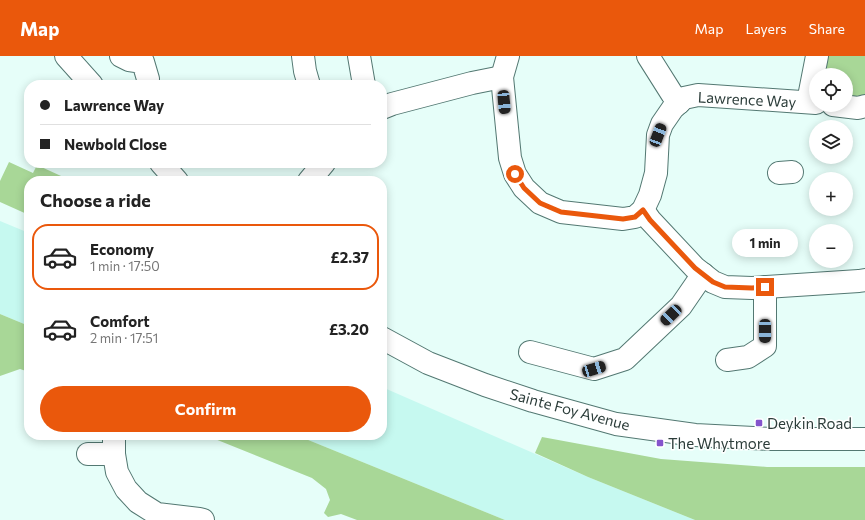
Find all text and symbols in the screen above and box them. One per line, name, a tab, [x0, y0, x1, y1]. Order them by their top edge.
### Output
text: Map	[20, 17, 59, 40]
text: Map	[695, 20, 723, 37]
text: Layers	[745, 20, 787, 37]
text: Share	[809, 20, 845, 37]
map controls	[809, 68, 853, 268]
button: locate	[809, 68, 853, 112]
street label: Lawrence Way	[697, 87, 797, 111]
car	[497, 90, 511, 114]
text: Lawrence Way	[64, 96, 164, 114]
button: layers	[809, 120, 853, 164]
car	[648, 122, 668, 148]
text: Newbold Close	[64, 135, 167, 153]
route start	[506, 165, 524, 183]
button: +	[809, 172, 853, 216]
text: Choose a ride	[40, 189, 151, 211]
button: −	[809, 224, 853, 268]
callout: 1 min	[732, 229, 798, 257]
text: 1 min	[750, 235, 780, 251]
icon: car	[42, 239, 78, 275]
text: Economy	[90, 240, 154, 258]
text: £2.37	[331, 248, 369, 266]
text: 1 min · 17:50	[90, 258, 160, 274]
route end	[756, 278, 774, 296]
car	[658, 302, 684, 328]
icon: car	[42, 311, 78, 347]
text: Comfort	[90, 312, 150, 330]
car	[759, 319, 771, 343]
text: £3.20	[329, 320, 369, 338]
text: 2 min · 17:51	[90, 330, 158, 346]
car	[581, 360, 607, 378]
street label: Sainte Foy Avenue	[508, 384, 632, 434]
button: Confirm	[40, 386, 371, 432]
place label: Deykin Road	[767, 414, 852, 432]
marker: Deykin Road	[754, 418, 764, 428]
place label: The Whytmore	[668, 434, 770, 452]
marker: The Whytmore	[655, 438, 665, 448]

